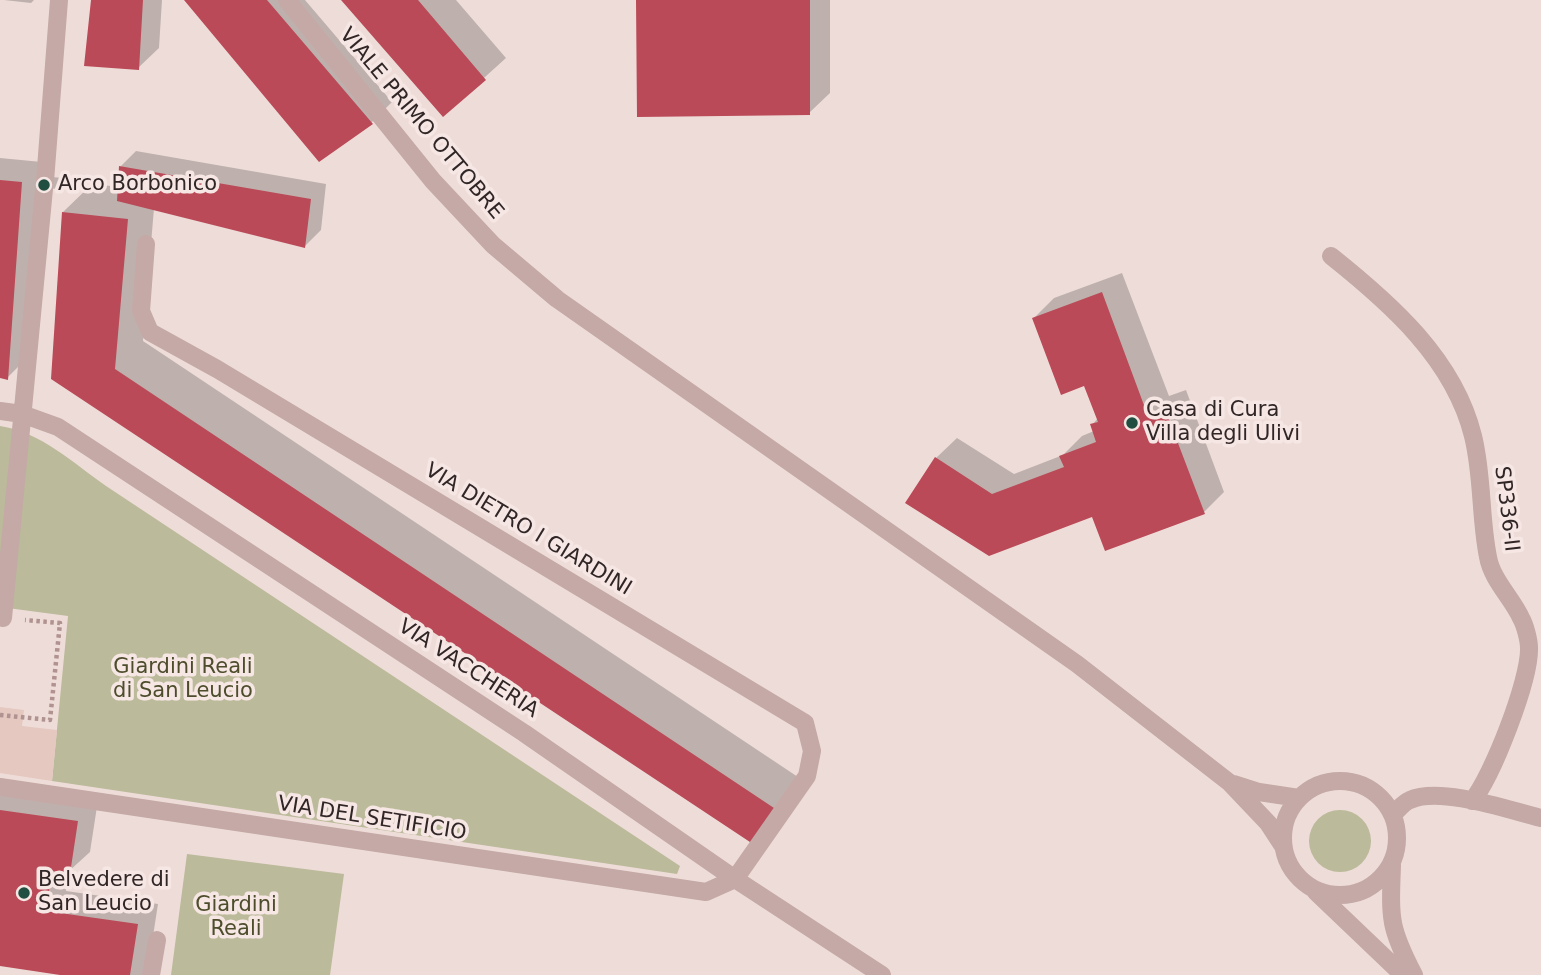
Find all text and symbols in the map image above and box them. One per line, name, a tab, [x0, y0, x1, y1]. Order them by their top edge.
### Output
street label: VIALE PRIMO OTTOBRE	[334, 23, 508, 225]
place label: Arco Borbonico	[58, 172, 217, 198]
marker: Arco Borbonico	[36, 177, 52, 193]
place label: Casa di Cura Villa degli Ulivi	[1146, 398, 1300, 448]
marker: Casa di Cura Villa degli Ulivi	[1124, 415, 1140, 431]
street label: VIA DIETRO I GIARDINI	[420, 458, 636, 602]
street label: SP336-II	[1488, 465, 1524, 553]
street label: VIA VACCHERIA	[393, 614, 543, 724]
park label: Giardini Reali di San Leucio	[113, 655, 253, 705]
street label: VIA DEL SETIFICIO	[276, 792, 468, 846]
place label: Belvedere di San Leucio	[38, 868, 170, 918]
marker: Belvedere di San Leucio	[16, 885, 32, 901]
park label: Giardini Reali	[195, 893, 277, 943]

